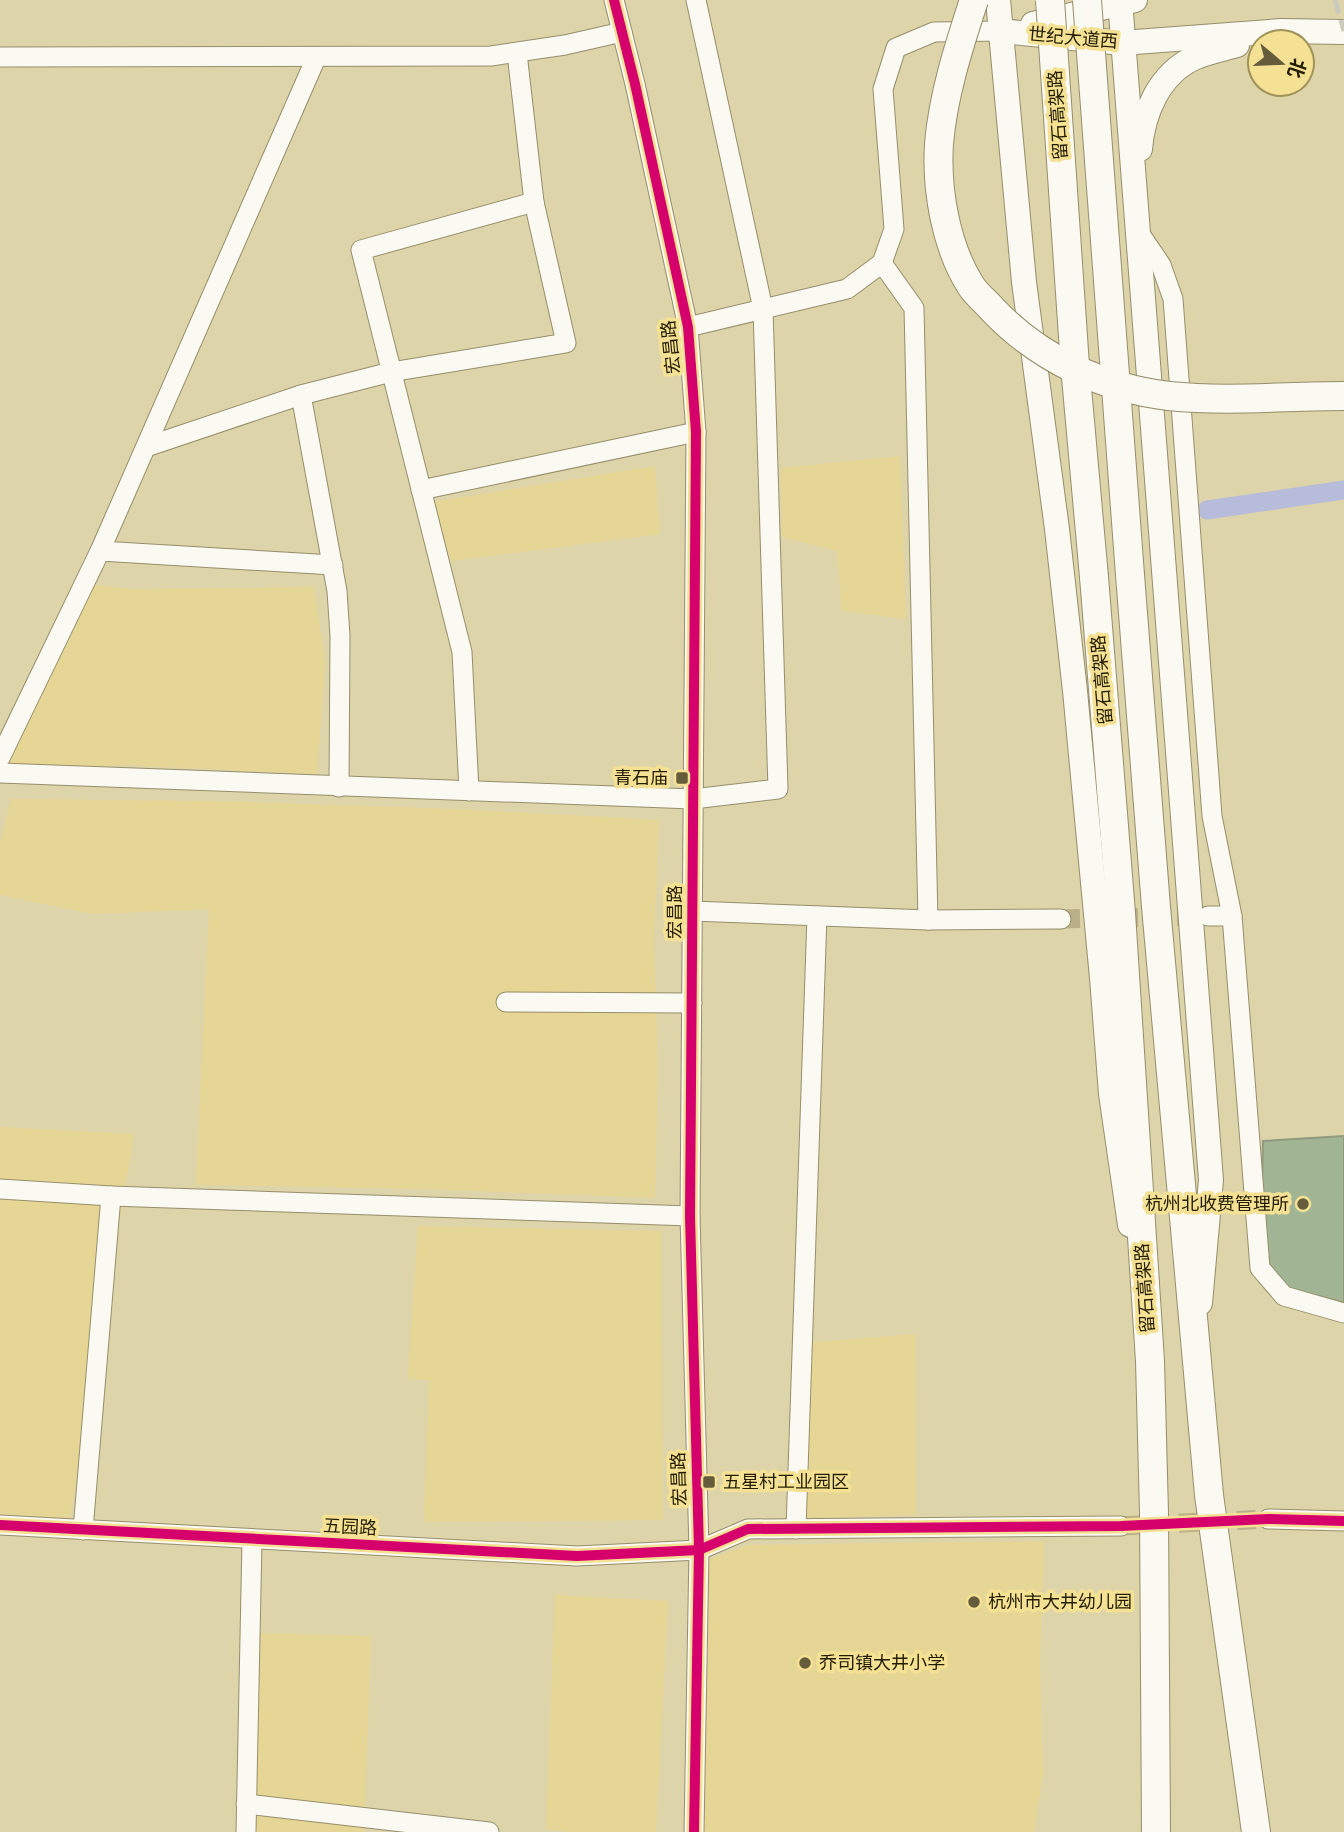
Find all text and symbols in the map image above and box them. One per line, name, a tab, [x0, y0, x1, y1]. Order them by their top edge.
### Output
street label: 世纪大道西	[1027, 22, 1119, 53]
north arrow	[1246, 28, 1316, 98]
text: 北	[1283, 56, 1312, 81]
street label: 留石高架路	[1043, 69, 1072, 161]
street label: 宏昌路	[656, 319, 685, 375]
street label: 留石高架路	[1086, 634, 1117, 726]
place label: 青石庙	[614, 766, 668, 789]
marker: 青石庙	[674, 770, 690, 786]
street label: 宏昌路	[663, 885, 686, 939]
place label: 杭州北收费管理所	[1145, 1192, 1289, 1215]
marker: 杭州北收费管理所	[1295, 1196, 1311, 1212]
street label: 留石高架路	[1130, 1242, 1159, 1334]
street label: 宏昌路	[666, 1452, 691, 1506]
place label: 五星村工业园区	[723, 1470, 849, 1493]
marker: 五星村工业园区	[701, 1474, 717, 1490]
street label: 五园路	[322, 1514, 378, 1539]
place label: 杭州市大井幼儿园	[988, 1590, 1132, 1613]
marker: 杭州市大井幼儿园	[966, 1594, 982, 1610]
place label: 乔司镇大井小学	[819, 1651, 945, 1674]
marker: 乔司镇大井小学	[797, 1655, 813, 1671]

